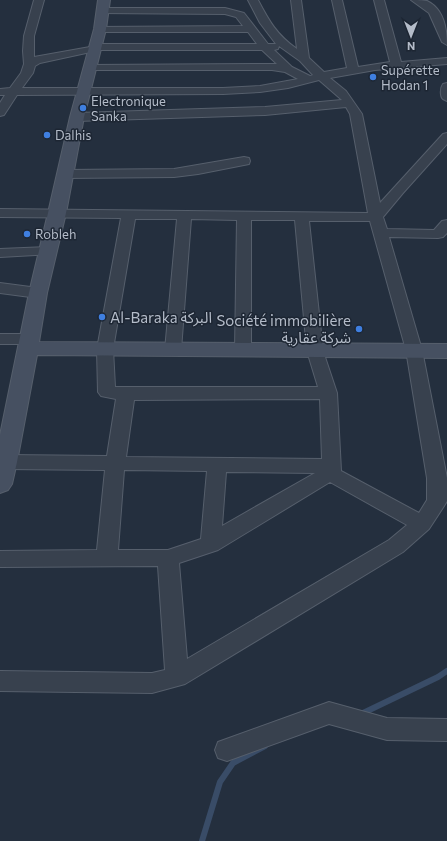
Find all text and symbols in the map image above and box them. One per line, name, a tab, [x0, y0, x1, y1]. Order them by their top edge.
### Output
north arrow	[391, 16, 431, 56]
text: N	[407, 40, 415, 53]
place label: Supérette Hodan 1	[381, 62, 440, 93]
marker: Supérette Hodan 1	[368, 72, 378, 82]
place label: Electronique Sanka	[91, 93, 166, 124]
marker: Electronique Sanka	[78, 103, 88, 113]
place label: Dalhis	[55, 127, 91, 143]
marker: Dalhis	[42, 130, 52, 140]
place label: Robleh	[35, 226, 76, 242]
marker: Robleh	[22, 229, 32, 239]
place label: Al-Baraka البركة	[110, 308, 212, 327]
place label: Société immobilière شركة عقارية	[216, 311, 351, 347]
marker: Al-Baraka البركة	[97, 312, 107, 322]
marker: Société immobilière شركة عقارية	[354, 324, 364, 334]

